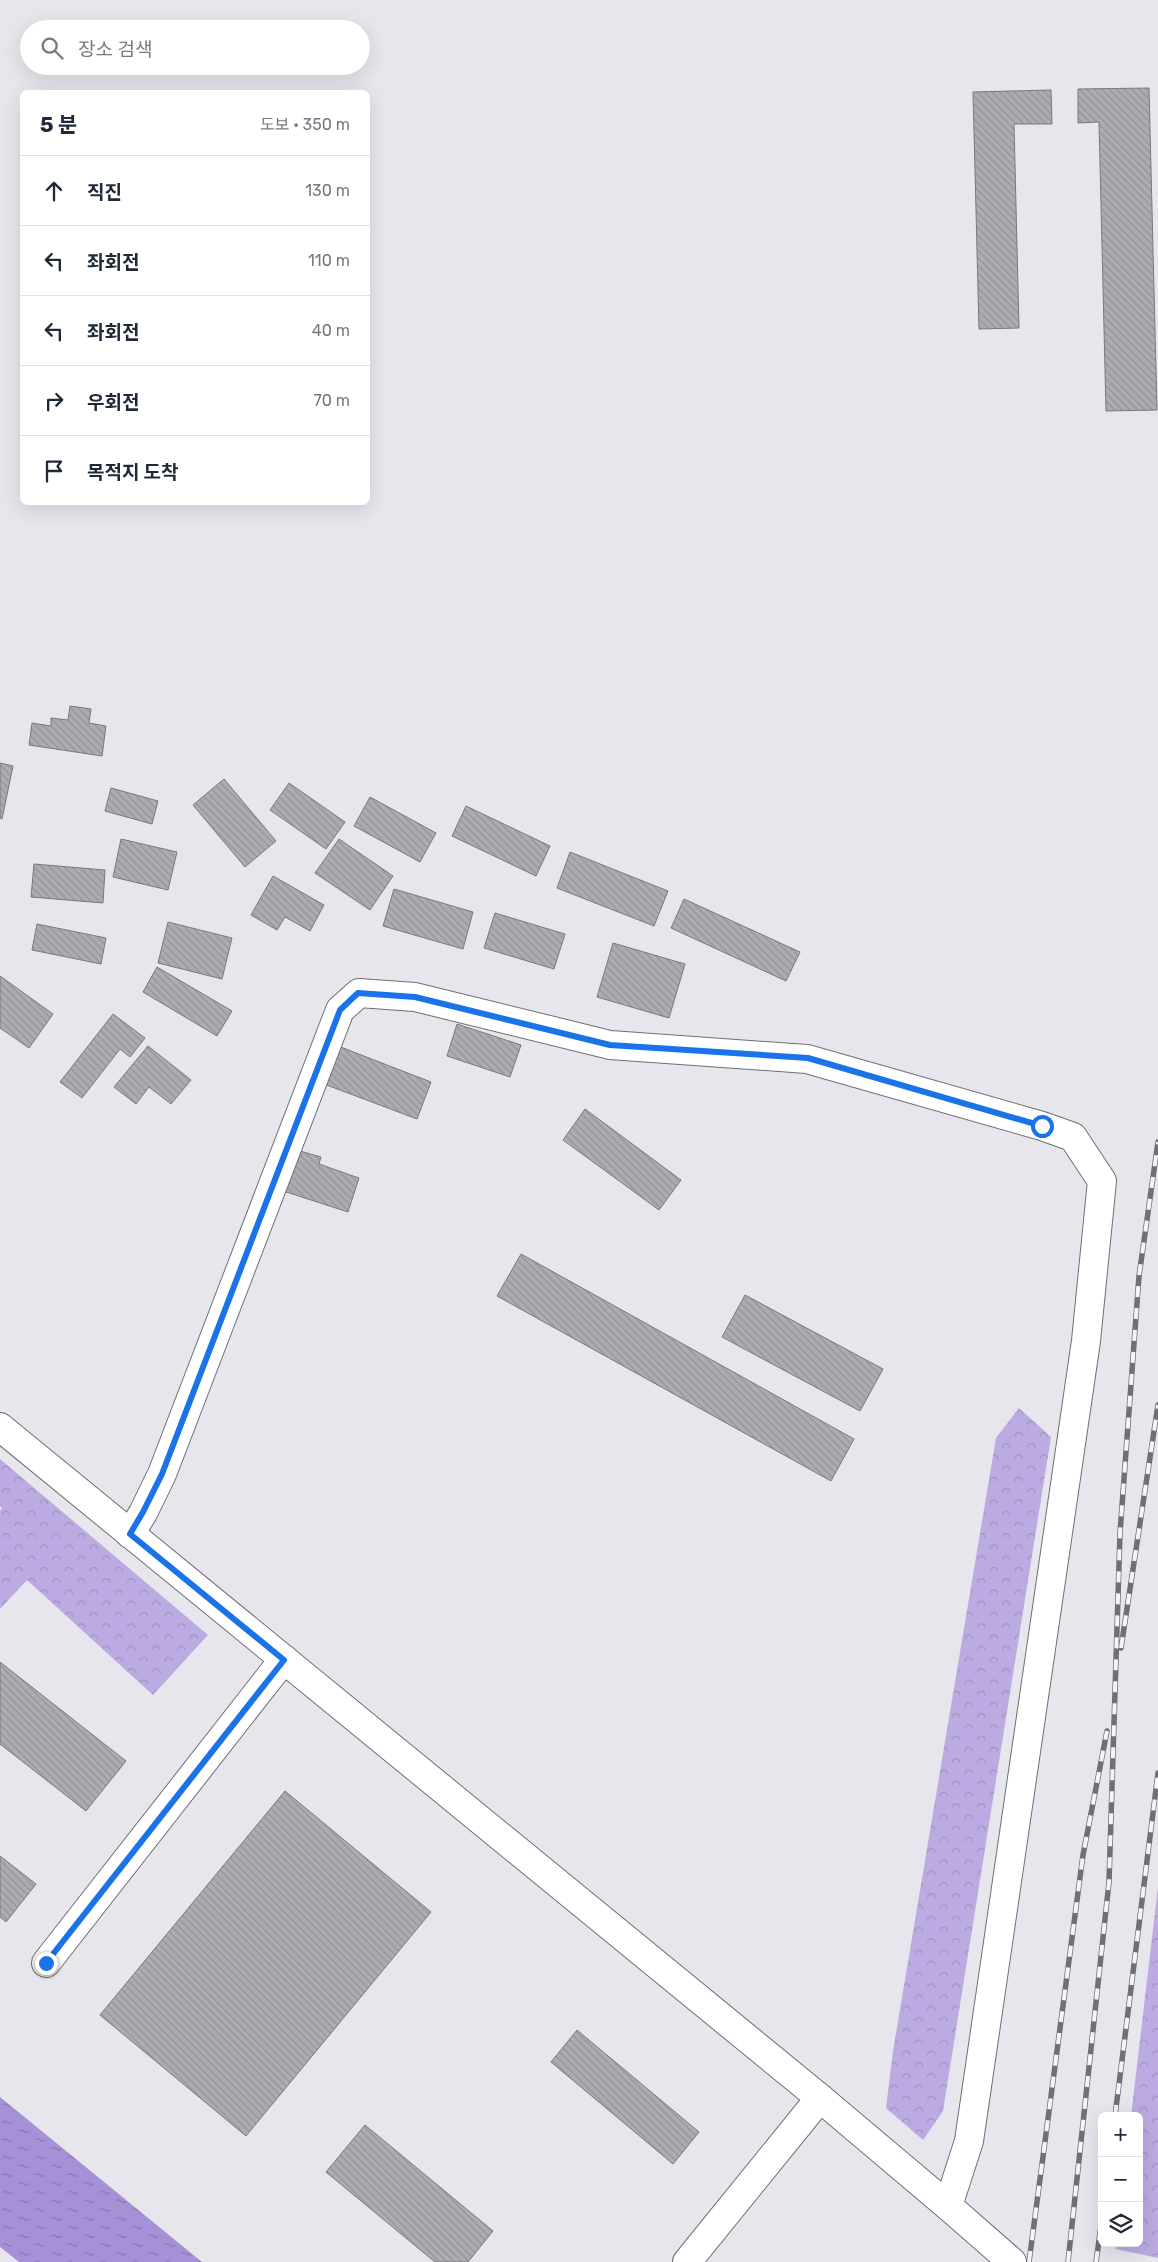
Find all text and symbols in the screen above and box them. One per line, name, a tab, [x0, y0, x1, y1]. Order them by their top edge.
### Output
search box	[20, 20, 370, 75]
icon: search	[38, 34, 66, 62]
text: 장소 검색	[78, 38, 153, 61]
text: 5 분	[40, 112, 77, 137]
text: 도보 · 350 m	[260, 115, 350, 134]
icon: ahead	[40, 177, 68, 205]
text: 직진	[87, 181, 122, 204]
text: 130 m	[305, 181, 350, 200]
icon: left	[40, 247, 68, 275]
text: 좌회전	[87, 251, 139, 274]
text: 110 m	[308, 251, 350, 270]
icon: left	[40, 317, 68, 345]
text: 좌회전	[87, 321, 139, 344]
text: 40 m	[312, 321, 350, 340]
icon: right	[40, 387, 68, 415]
text: 우회전	[87, 391, 139, 414]
text: 70 m	[313, 391, 350, 410]
icon: arrive	[40, 457, 68, 485]
text: 목적지 도착	[87, 461, 178, 484]
route start	[1031, 1115, 1054, 1138]
route end	[35, 1952, 58, 1975]
map controls	[1098, 2112, 1143, 2247]
button: +	[1098, 2112, 1143, 2157]
button: −	[1098, 2157, 1143, 2202]
button: layers	[1098, 2202, 1143, 2247]

